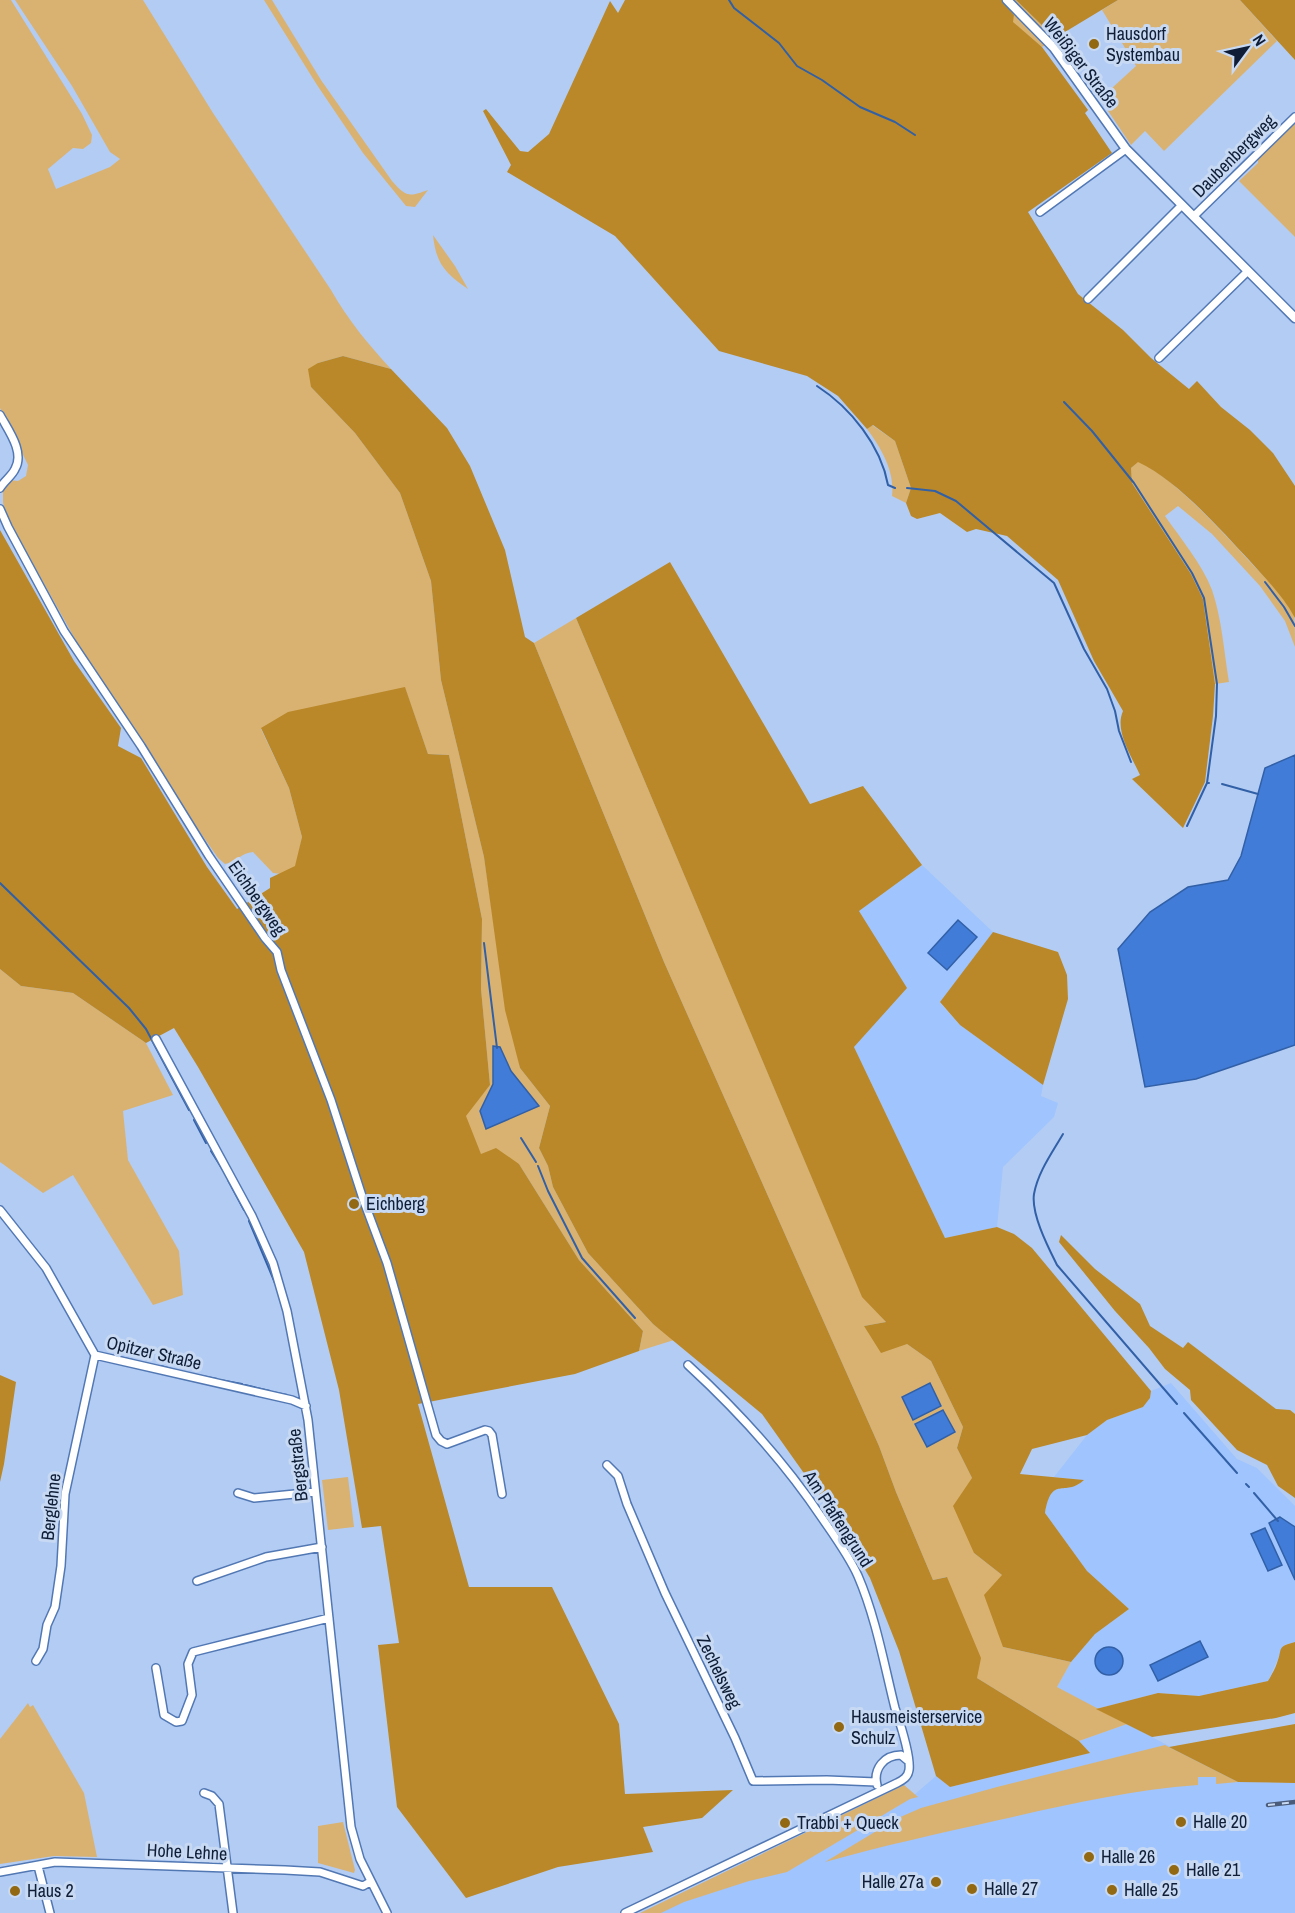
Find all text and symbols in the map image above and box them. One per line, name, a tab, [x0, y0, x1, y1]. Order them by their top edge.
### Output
street label: Weißiger Straße	[1038, 12, 1125, 113]
north arrow	[1217, 18, 1277, 78]
place label: Hausdorf Systembau	[1106, 21, 1180, 67]
text: N	[1248, 30, 1271, 50]
marker: Hausdorf Systembau	[1087, 37, 1101, 51]
street label: Daubenbergweg	[1187, 108, 1281, 203]
street label: Eichbergweg	[222, 855, 293, 941]
place label: Eichberg	[366, 1191, 426, 1216]
marker: Eichberg	[347, 1197, 361, 1211]
street label: Opitzer Straße	[104, 1329, 204, 1376]
street label: Bergstraße	[281, 1427, 314, 1503]
street label: Am Pfaffengrund	[797, 1465, 879, 1572]
street label: Berglehne	[35, 1472, 66, 1542]
street label: Zechelsweg	[691, 1631, 748, 1713]
place label: Hausmeisterservice Schulz	[851, 1704, 982, 1750]
marker: Hausmeisterservice Schulz	[832, 1720, 846, 1734]
place label: Halle 20	[1193, 1809, 1247, 1834]
place label: Trabbi + Queck	[797, 1810, 899, 1835]
marker: Halle 20	[1174, 1815, 1188, 1829]
marker: Trabbi + Queck	[778, 1816, 792, 1830]
street label: Hohe Lehne	[146, 1837, 228, 1866]
place label: Halle 26	[1101, 1844, 1155, 1869]
marker: Halle 26	[1082, 1850, 1096, 1864]
place label: Halle 21	[1186, 1857, 1241, 1882]
marker: Halle 21	[1167, 1863, 1181, 1877]
place label: Halle 27a	[862, 1869, 924, 1894]
marker: Halle 27a	[929, 1875, 943, 1889]
place label: Halle 27	[984, 1876, 1038, 1901]
place label: Halle 25	[1124, 1877, 1178, 1902]
place label: Haus 2	[27, 1878, 74, 1903]
marker: Halle 27	[965, 1882, 979, 1896]
marker: Halle 25	[1105, 1883, 1119, 1897]
marker: Haus 2	[8, 1884, 22, 1898]

